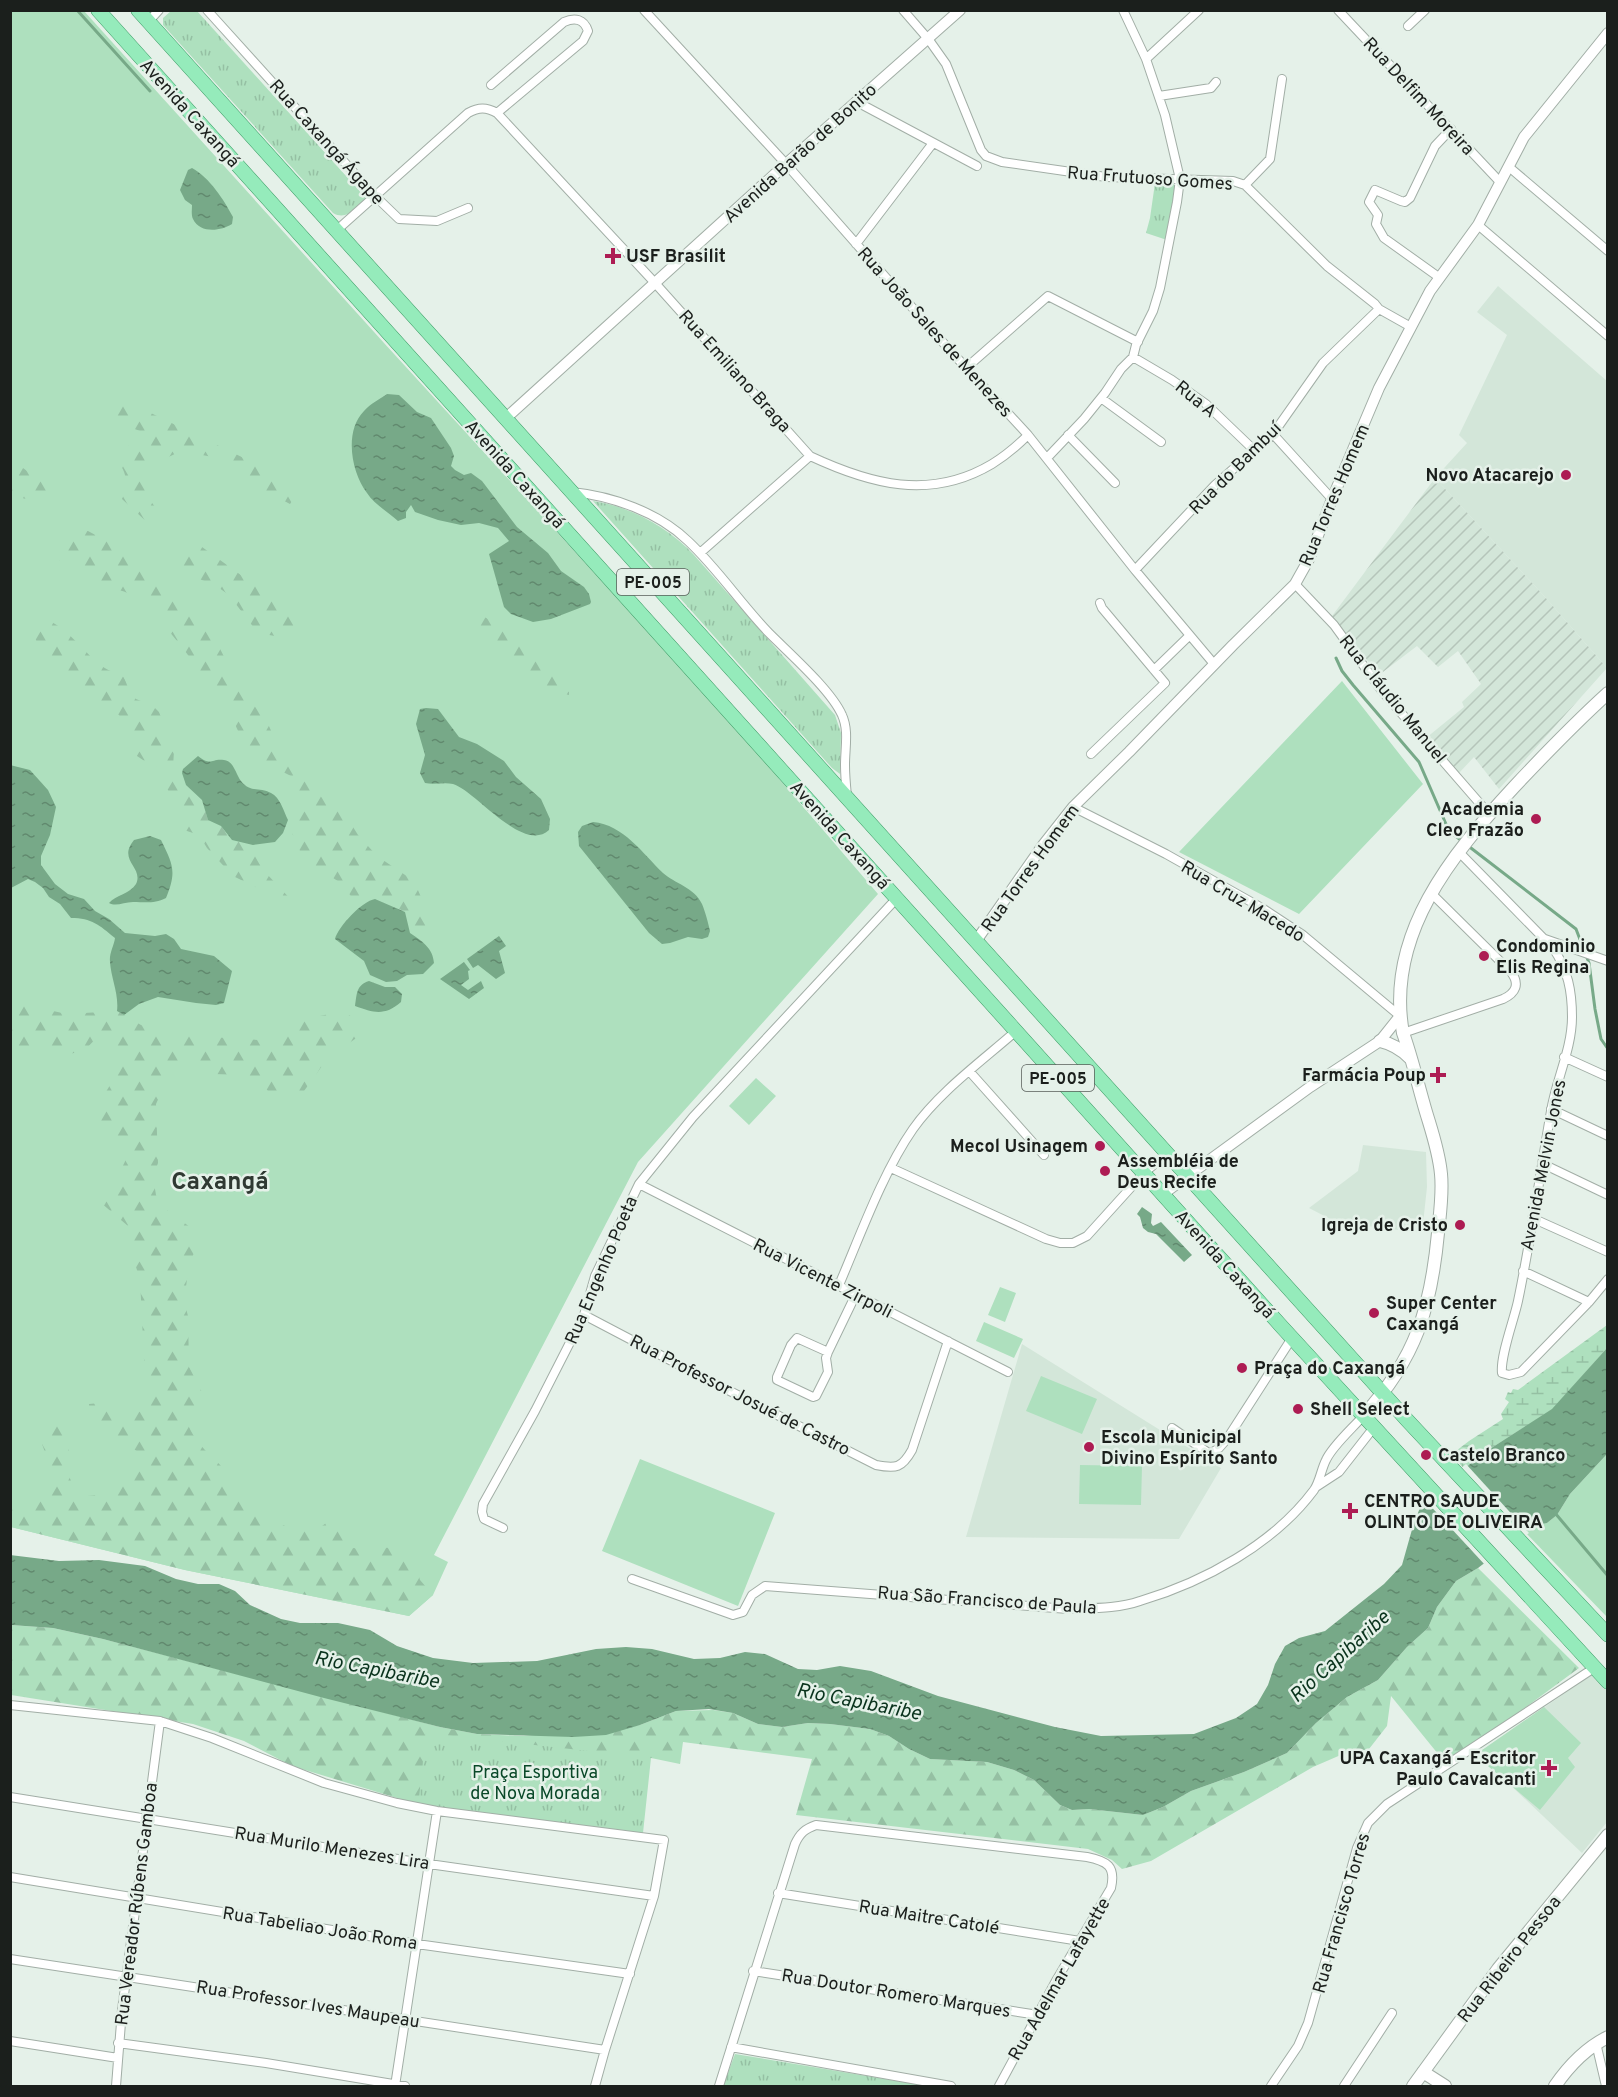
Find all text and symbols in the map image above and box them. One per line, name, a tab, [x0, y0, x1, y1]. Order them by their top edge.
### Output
street label: Rua Delfim Moreira	[1357, 33, 1479, 161]
street label: Avenida Caxangá	[134, 55, 244, 173]
street label: Rua Caxangá Ágape	[263, 74, 390, 211]
street label: Avenida Barão de Bonito	[720, 79, 882, 229]
street label: Rua Frutuoso Gomes	[1066, 162, 1233, 197]
street label: Rua João Sales de Menezes	[851, 243, 1017, 423]
place label: USF Brasilit	[626, 246, 726, 269]
marker: USF Brasilit	[604, 247, 622, 265]
street label: Rua Emiliano Braga	[673, 306, 795, 438]
street label: Rua A	[1169, 376, 1221, 424]
street label: Avenida Caxangá	[459, 416, 569, 534]
street label: Rua do Bambuí	[1185, 417, 1288, 520]
street label: Rua Torres Homem	[1295, 421, 1376, 570]
place label: Novo Atacarejo	[1425, 465, 1554, 488]
marker: Novo Atacarejo	[1559, 468, 1573, 482]
road number: PE-005	[617, 569, 689, 595]
street label: Rua Cláudio Manuel	[1333, 631, 1451, 769]
street label: Avenida Caxangá	[784, 777, 894, 895]
place label: Academia Cleo Frazão	[1426, 799, 1524, 843]
street label: Rua Torres Homem	[977, 800, 1085, 937]
marker: Academia Cleo Frazão	[1529, 812, 1543, 826]
street label: Rua Cruz Macedo	[1176, 856, 1308, 948]
place label: Condominio Elis Regina	[1496, 936, 1595, 980]
marker: Condominio Elis Regina	[1477, 949, 1491, 963]
road number: PE-005	[1022, 1065, 1094, 1091]
place label: Farmácia Poup	[1302, 1065, 1426, 1088]
marker: Farmácia Poup	[1431, 1068, 1445, 1082]
street label: Avenida Melvin Jones	[1517, 1078, 1572, 1253]
place label: Mecol Usinagem	[950, 1136, 1088, 1159]
marker: Mecol Usinagem	[1093, 1139, 1107, 1153]
place label: Assembléia de Deus Recife	[1117, 1151, 1239, 1195]
marker: Assembléia de Deus Recife	[1098, 1164, 1112, 1178]
district label: Caxangá	[171, 1168, 269, 1198]
street label: Rua Engenho Poeta	[561, 1193, 644, 1348]
street label: Avenida Caxangá	[1169, 1206, 1279, 1324]
place label: Igreja de Cristo	[1321, 1215, 1448, 1238]
marker: Igreja de Cristo	[1453, 1218, 1467, 1232]
street label: Rua Vicente Zirpoli	[749, 1234, 896, 1324]
place label: Super Center Caxangá	[1386, 1293, 1497, 1337]
marker: Super Center Caxangá	[1367, 1306, 1381, 1320]
street label: Rua Professor Josué de Castro	[625, 1331, 853, 1462]
place label: Praça do Caxangá	[1254, 1358, 1405, 1381]
marker: Praça do Caxangá	[1235, 1361, 1249, 1375]
place label: Shell Select	[1310, 1399, 1410, 1422]
marker: Shell Select	[1291, 1402, 1305, 1416]
place label: Escola Municipal Divino Espírito Santo	[1101, 1427, 1278, 1471]
marker: Escola Municipal Divino Espírito Santo	[1082, 1440, 1096, 1454]
place label: Castelo Branco	[1438, 1445, 1566, 1468]
marker: Castelo Branco	[1419, 1448, 1433, 1462]
place label: CENTRO SAUDE OLINTO DE OLIVEIRA	[1364, 1491, 1543, 1535]
marker: CENTRO SAUDE OLINTO DE OLIVEIRA	[1341, 1502, 1359, 1520]
street label: Rua São Francisco de Paula	[876, 1582, 1097, 1621]
water label: Rio Capibaribe	[1285, 1605, 1397, 1709]
water label: Rio Capibaribe	[312, 1646, 442, 1696]
water label: Rio Capibaribe	[794, 1678, 924, 1728]
place label: UPA Caxangá – Escritor Paulo Cavalcanti	[1339, 1748, 1536, 1792]
marker: UPA Caxangá – Escritor Paulo Cavalcanti	[1540, 1759, 1558, 1777]
park label: Praça Esportiva de Nova Morada	[470, 1762, 600, 1806]
street label: Rua Vereador Rúbens Gamboa	[111, 1781, 164, 2027]
street label: Rua Murilo Menezes Lira	[233, 1823, 431, 1876]
street label: Rua Francisco Torres	[1309, 1830, 1376, 1996]
street label: Rua Ribeiro Pessoa	[1453, 1892, 1567, 2028]
street label: Rua Adelmar Lafayette	[1004, 1894, 1116, 2065]
street label: Rua Maitre Catolé	[857, 1896, 1001, 1941]
street label: Rua Tabeliao João Roma	[221, 1903, 419, 1956]
street label: Rua Doutor Romero Marques	[780, 1965, 1012, 2024]
street label: Rua Professor Ives Maupeau	[194, 1976, 421, 2035]

